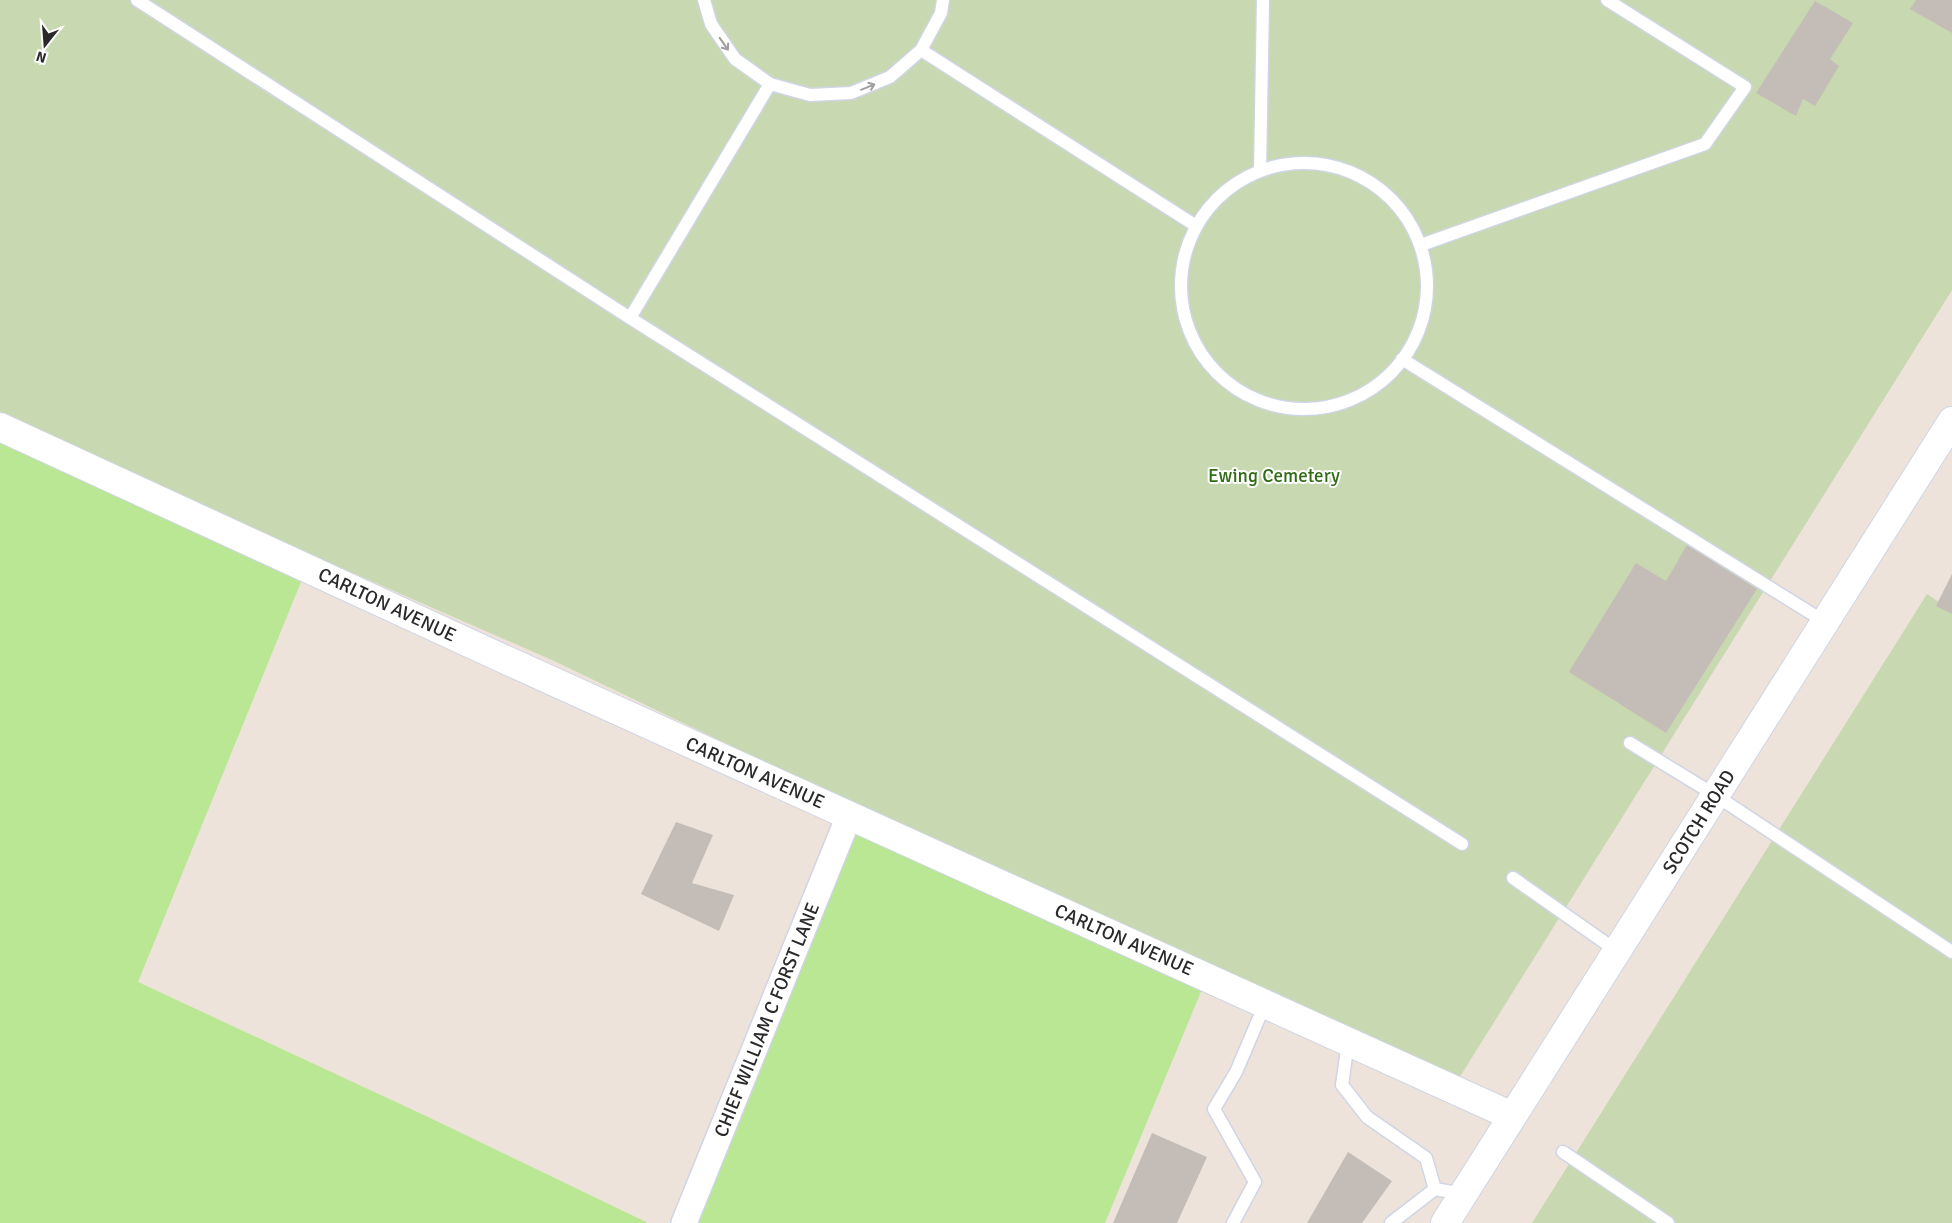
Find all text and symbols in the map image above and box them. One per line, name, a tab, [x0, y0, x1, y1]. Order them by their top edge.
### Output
north arrow	[20, 20, 70, 70]
one-way arrow	[719, 37, 729, 51]
text: N	[34, 47, 48, 67]
one-way arrow	[860, 81, 875, 91]
park label: Ewing Cemetery	[1208, 464, 1340, 488]
street label: CARLTON AVENUE	[314, 563, 460, 647]
street label: CARLTON AVENUE	[682, 732, 828, 814]
street label: SCOTCH ROAD	[1657, 765, 1741, 879]
street label: CHIEF WILLIAM C FORST LANE	[709, 899, 825, 1141]
street label: CARLTON AVENUE	[1051, 899, 1197, 981]

